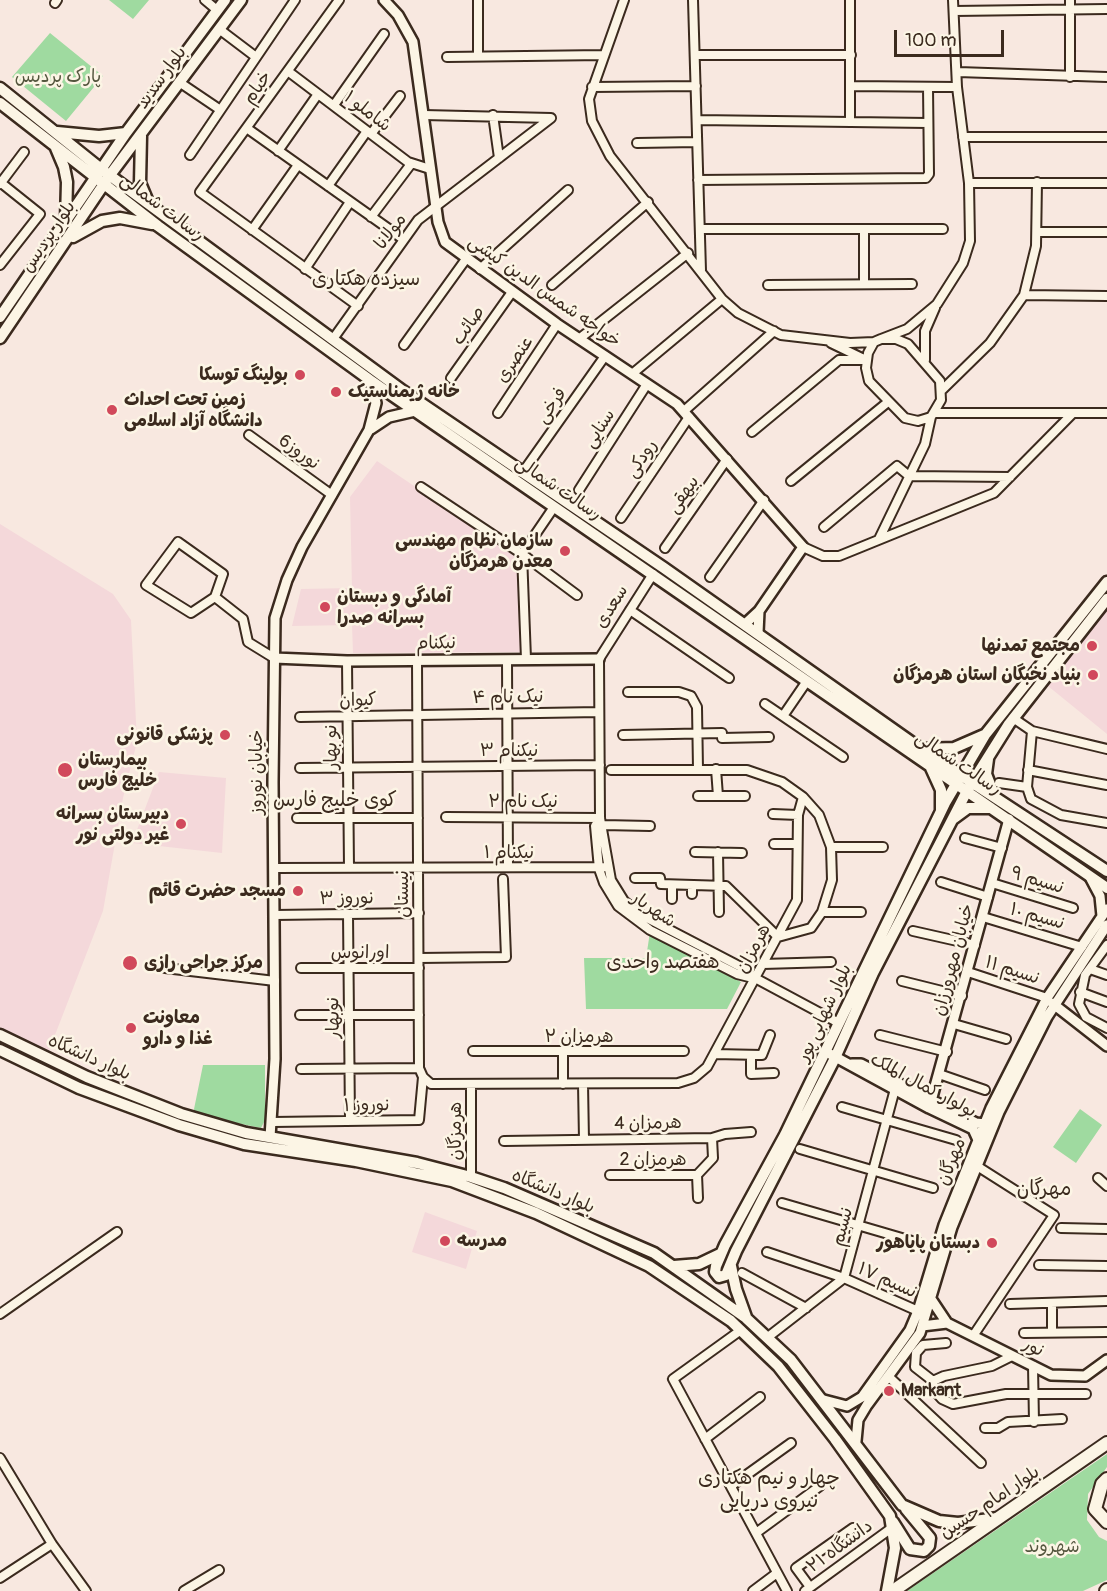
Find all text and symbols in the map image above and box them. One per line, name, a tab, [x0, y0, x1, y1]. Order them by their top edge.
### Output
scale bar	[897, 18, 1006, 56]
text: 100 m	[905, 29, 957, 52]
street label: بلوار سدید	[132, 43, 192, 113]
park label: پارک پردیس	[15, 66, 101, 88]
street label: خیام	[239, 67, 277, 109]
street label: شاملو ۱	[339, 87, 395, 137]
street label: رسالت شمالی	[116, 169, 208, 247]
street label: بلوار پردیس	[17, 197, 81, 277]
street label: مولانا	[370, 210, 412, 254]
street label: خواجه شمس الدين كيشی	[464, 231, 624, 353]
district label: سیزده هکتاری	[312, 268, 420, 292]
street label: صائب	[448, 302, 490, 350]
street label: عنصری	[492, 333, 538, 387]
place label: بولینگ توسکا	[199, 364, 288, 386]
marker: بولینگ توسکا	[293, 368, 307, 382]
place label: خانه ژیمناستیک	[348, 381, 460, 403]
street label: فرخی	[532, 384, 572, 428]
marker: خانه ژیمناستیک	[329, 385, 343, 399]
place label: زمین تحت احداث دانشگاه آزاد اسلامی	[124, 389, 263, 432]
marker: زمین تحت احداث دانشگاه آزاد اسلامی	[105, 403, 119, 417]
street label: سنایی	[580, 406, 620, 452]
street label: نوروز6	[274, 430, 324, 476]
street label: رودکی	[621, 436, 663, 482]
street label: رسالت شمالی	[511, 452, 605, 526]
street label: بیهقی	[663, 472, 705, 518]
place label: سازمان نظام مهندسی معدن هرمزگان	[395, 530, 553, 572]
marker: سازمان نظام مهندسی معدن هرمزگان	[558, 544, 572, 558]
street label: سعدی	[590, 581, 634, 633]
place label: آمادگی و دبستان بسرانه صدرا	[337, 586, 451, 628]
marker: آمادگی و دبستان بسرانه صدرا	[318, 600, 332, 614]
street label: نیکنام	[416, 633, 456, 655]
place label: مجتمع تمدنها	[982, 635, 1080, 657]
marker: مجتمع تمدنها	[1085, 639, 1099, 653]
place label: بنیاد نخبگان استان هرمزگان	[893, 664, 1081, 686]
marker: بنیاد نخبگان استان هرمزگان	[1086, 668, 1100, 682]
street label: نیک نام ۴	[472, 687, 544, 709]
street label: کیوان	[339, 690, 377, 712]
place label: پزشکی قانونی	[117, 724, 213, 746]
street label: نو بهار	[321, 724, 343, 770]
street label: رسالت شمالی	[911, 727, 1005, 801]
marker: پزشکی قانونی	[218, 728, 232, 742]
street label: خیابان نوروز	[246, 730, 268, 814]
street label: نیکنام ۳	[480, 740, 538, 762]
place label: بیمارستان خلیج فارس	[78, 749, 157, 792]
marker: بیمارستان خلیج فارس	[56, 761, 74, 779]
district label: کوی خلیج فارس	[273, 789, 397, 813]
street label: نیک نام ۲	[488, 791, 558, 813]
place label: دبیرستان بسرانه غیر دولتی نور	[56, 803, 169, 846]
marker: دبیرستان بسرانه غیر دولتی نور	[174, 817, 188, 831]
street label: نیکنام ۱	[484, 842, 534, 864]
street label: نسیم ۹	[1008, 863, 1066, 899]
street label: نیستان	[392, 870, 414, 918]
place label: مسجد حضرت قائم	[149, 880, 286, 902]
marker: مسجد حضرت قائم	[291, 884, 305, 898]
street label: شهریار	[627, 887, 679, 933]
street label: نوروز ۳	[319, 888, 375, 910]
street label: نسیم ۱۰	[1007, 899, 1067, 935]
street label: خیابان مهرورزان	[929, 902, 979, 1018]
street label: هرمزان	[732, 920, 776, 978]
street label: اورانوس	[331, 942, 389, 964]
district label: هفتصد واحدی	[607, 951, 719, 975]
place label: مرکز جراحی رازی	[144, 952, 263, 974]
street label: نسیم ۱۱	[982, 952, 1042, 990]
marker: مرکز جراحی رازی	[121, 954, 139, 972]
street label: بلوار شهابی پور	[793, 961, 857, 1065]
street label: نوبهار	[323, 997, 345, 1039]
place label: معاونت غذا و دارو	[143, 1007, 212, 1050]
marker: معاونت غذا و دارو	[124, 1021, 138, 1035]
street label: هرمزان ۲	[544, 1026, 614, 1048]
street label: بلوار دانشگاه	[44, 1030, 134, 1086]
street label: بولوار کمال الملک	[866, 1049, 980, 1123]
street label: نوروز ۱	[343, 1095, 391, 1117]
street label: هرمزگان	[445, 1102, 467, 1160]
street label: هرمزان 4	[614, 1113, 682, 1135]
street label: مهرگان	[933, 1135, 971, 1189]
street label: هرمزان 2	[619, 1149, 687, 1171]
street label: بلوار دانشگاه	[508, 1165, 598, 1219]
district label: مهرگان	[1017, 1178, 1071, 1202]
street label: نسیم	[827, 1205, 859, 1249]
place label: مدرسه	[457, 1230, 507, 1252]
place label: دبستان پایاهور	[877, 1232, 980, 1254]
marker: مدرسه	[438, 1234, 452, 1248]
marker: دبستان پایاهور	[985, 1236, 999, 1250]
street label: نسیم ۱۷	[854, 1258, 920, 1304]
street label: نور	[1019, 1334, 1047, 1362]
place label: Markant	[901, 1380, 961, 1402]
marker: Markant	[882, 1384, 896, 1398]
street label: بلوار امام حسین	[936, 1462, 1044, 1544]
district label: چهار و نیم هکتاری نیروی دریایی	[698, 1467, 840, 1514]
street label: دانشگاه ۲۱	[803, 1516, 877, 1578]
park label: شهروند	[1024, 1536, 1080, 1558]

